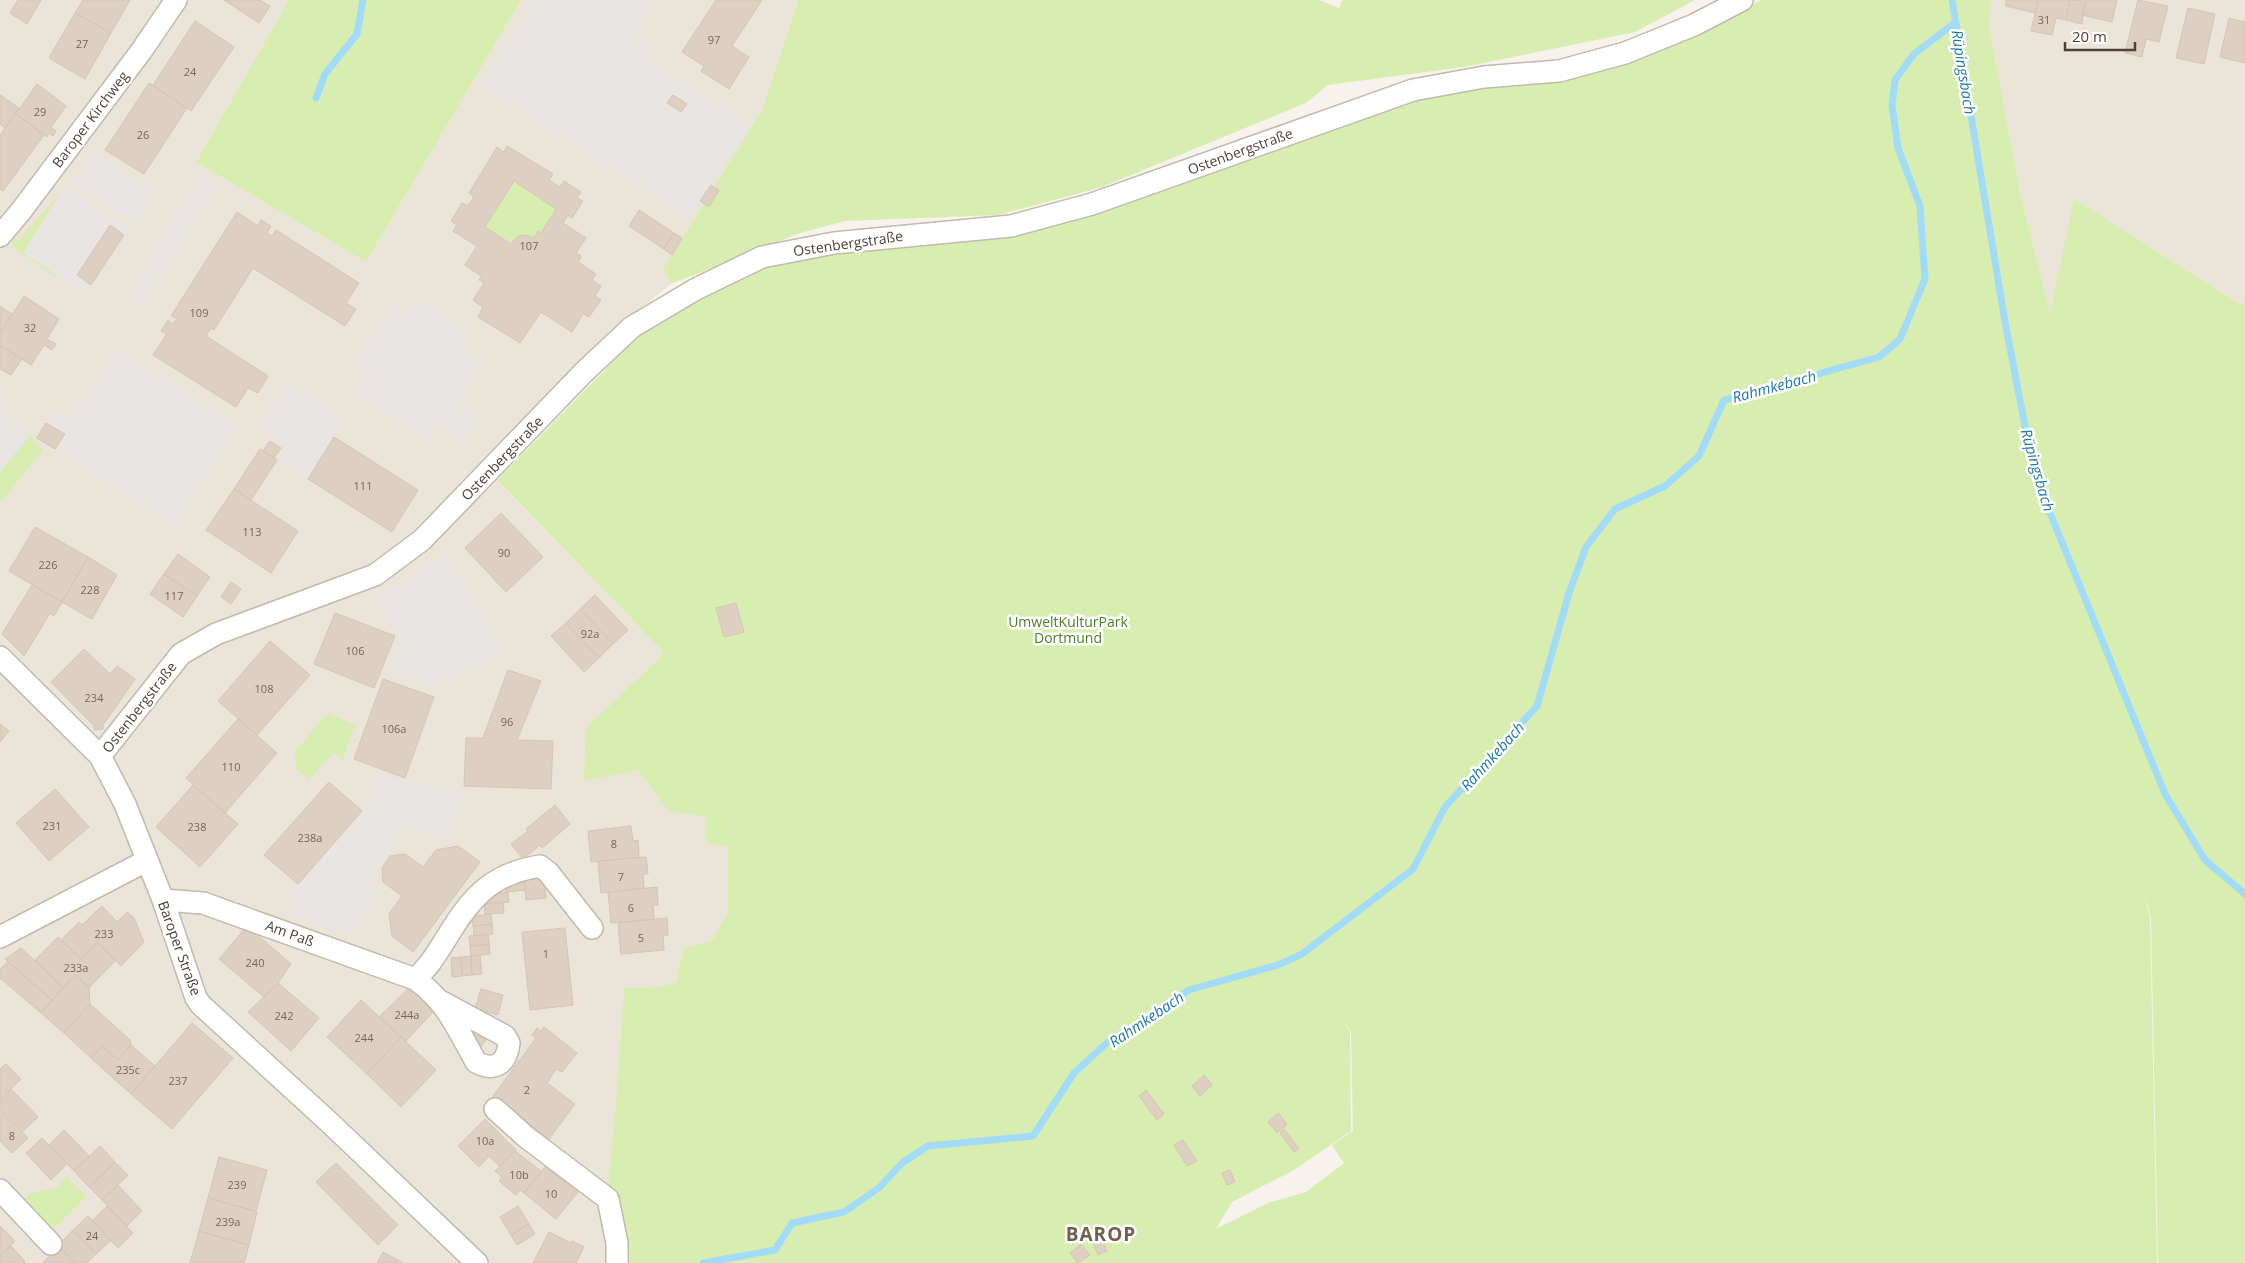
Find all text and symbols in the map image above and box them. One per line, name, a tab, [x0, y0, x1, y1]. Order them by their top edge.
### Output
house number: 31	[2038, 12, 2050, 27]
scale bar	[2065, 20, 2135, 52]
text: 20 m	[2072, 26, 2107, 46]
water label: Rüpingsbach	[1947, 28, 1981, 116]
house number: 97	[708, 32, 720, 47]
house number: 27	[76, 36, 88, 51]
house number: 24	[184, 64, 197, 79]
street label: Baroper Kirchweg	[47, 67, 133, 171]
house number: 29	[34, 104, 46, 119]
street label: Ostenbergstraße	[1185, 123, 1295, 179]
house number: 26	[137, 127, 149, 142]
street label: Ostenbergstraße	[792, 226, 904, 260]
house number: 107	[520, 238, 538, 253]
house number: 109	[190, 305, 208, 320]
house number: 32	[24, 320, 36, 335]
water label: Rahmkebach	[1730, 365, 1818, 407]
street label: Ostenbergstraße	[457, 412, 547, 504]
water label: Rüpingsbach	[2017, 426, 2059, 514]
house number: 111	[354, 478, 372, 493]
house number: 113	[243, 524, 261, 539]
house number: 90	[498, 545, 510, 560]
house number: 226	[39, 557, 57, 572]
house number: 228	[81, 582, 99, 597]
house number: 117	[165, 588, 183, 603]
park label: UmweltKulturPark Dortmund	[1008, 612, 1128, 647]
house number: 92a	[581, 626, 599, 641]
house number: 106	[346, 643, 364, 658]
street label: Ostenbergstraße	[97, 658, 181, 756]
house number: 108	[255, 681, 273, 696]
house number: 234	[85, 690, 104, 705]
house number: 96	[501, 714, 513, 729]
water label: Rahmkebach	[1456, 717, 1528, 795]
house number: 106a	[382, 721, 406, 736]
house number: 110	[222, 759, 240, 774]
house number: 231	[43, 818, 61, 833]
house number: 238	[188, 819, 206, 834]
house number: 238a	[298, 830, 322, 845]
house number: 8	[611, 836, 617, 851]
house number: 7	[618, 869, 624, 884]
street label: Baroper Straße	[154, 898, 206, 998]
house number: 6	[628, 900, 634, 915]
street label: Am Paß	[263, 915, 317, 951]
house number: 233	[95, 926, 113, 941]
house number: 5	[638, 930, 644, 945]
house number: 1	[543, 946, 549, 961]
house number: 240	[246, 955, 264, 970]
house number: 233a	[64, 960, 88, 975]
water label: Rahmkebach	[1105, 987, 1187, 1051]
house number: 244a	[395, 1007, 419, 1022]
house number: 242	[275, 1008, 293, 1023]
house number: 244	[355, 1030, 374, 1045]
house number: 235c	[116, 1062, 140, 1077]
house number: 237	[169, 1073, 187, 1088]
house number: 2	[524, 1082, 530, 1097]
house number: 8	[9, 1128, 15, 1143]
house number: 10a	[476, 1133, 494, 1148]
house number: 10b	[509, 1167, 529, 1182]
house number: 239	[228, 1177, 246, 1192]
house number: 10	[545, 1186, 557, 1201]
house number: 239a	[216, 1214, 240, 1229]
district label: BAROP	[1066, 1221, 1136, 1247]
house number: 24	[86, 1228, 99, 1243]

